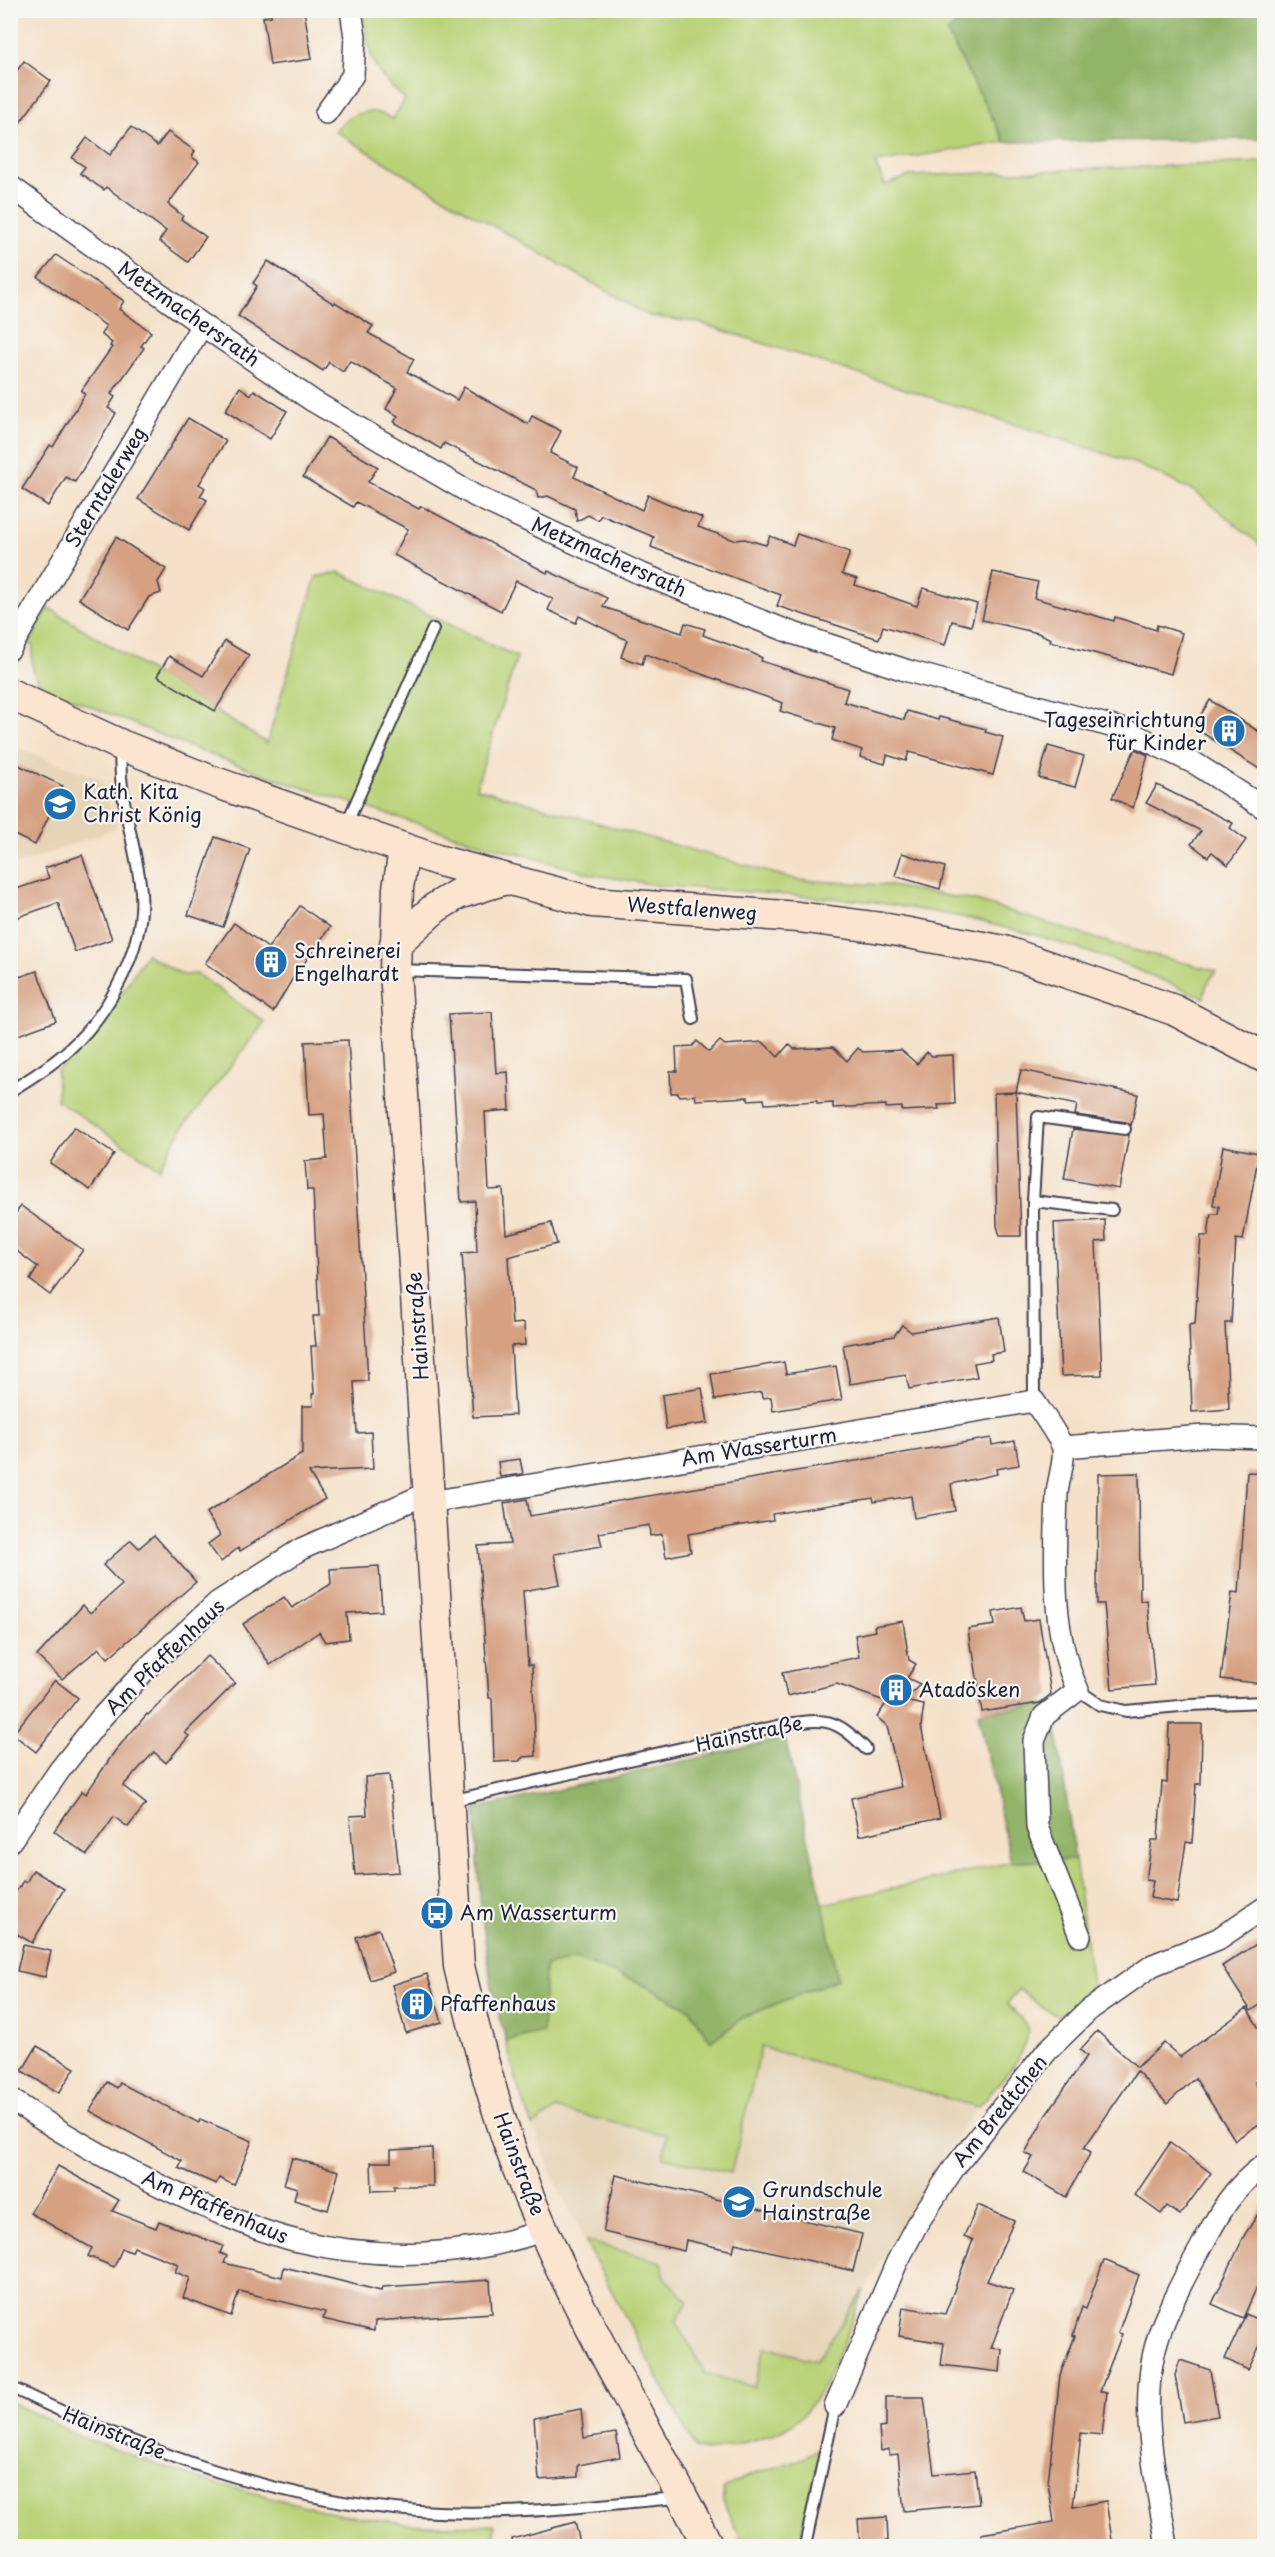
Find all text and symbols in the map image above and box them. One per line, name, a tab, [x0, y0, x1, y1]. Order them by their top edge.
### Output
street label: Metzmachersrath	[113, 253, 267, 373]
street label: Sterntalerweg	[57, 420, 153, 553]
street label: Metzmachersrath	[527, 508, 692, 604]
place label: Tageseinrichtung für Kinder	[1043, 704, 1207, 757]
building icon: Tageseinrichtung für Kinder	[1211, 713, 1247, 749]
place label: Kath. Kita Christ König	[83, 776, 202, 829]
school or university icon: Kath. Kita Christ König	[42, 786, 78, 822]
street label: Westfalenweg	[626, 888, 758, 928]
place label: Schreinerei Engelhardt	[294, 935, 401, 988]
building icon: Schreinerei Engelhardt	[253, 944, 289, 980]
street label: Hainstraße	[398, 1271, 436, 1381]
street label: Am Wasserturm	[679, 1419, 839, 1473]
street label: Am Pfaffenhaus	[98, 1591, 231, 1721]
building icon: Atadösken	[878, 1672, 914, 1708]
place label: Atadösken	[919, 1674, 1020, 1704]
street label: Hainstraße	[692, 1707, 805, 1759]
bus stop icon: Am Wasserturm	[419, 1895, 455, 1931]
place label: Am Wasserturm	[460, 1897, 617, 1927]
building icon: Pfaffenhaus	[399, 1986, 435, 2022]
place label: Pfaffenhaus	[440, 1988, 556, 2018]
street label: Am Bredtchen	[945, 2048, 1054, 2173]
street label: Hainstraße	[486, 2108, 553, 2220]
street label: Am Pfaffenhaus	[138, 2162, 293, 2250]
place label: Grundschule Hainstraße	[762, 2174, 883, 2227]
school or university icon: Grundschule Hainstraße	[721, 2184, 757, 2220]
street label: Hainstraße	[58, 2398, 170, 2466]

